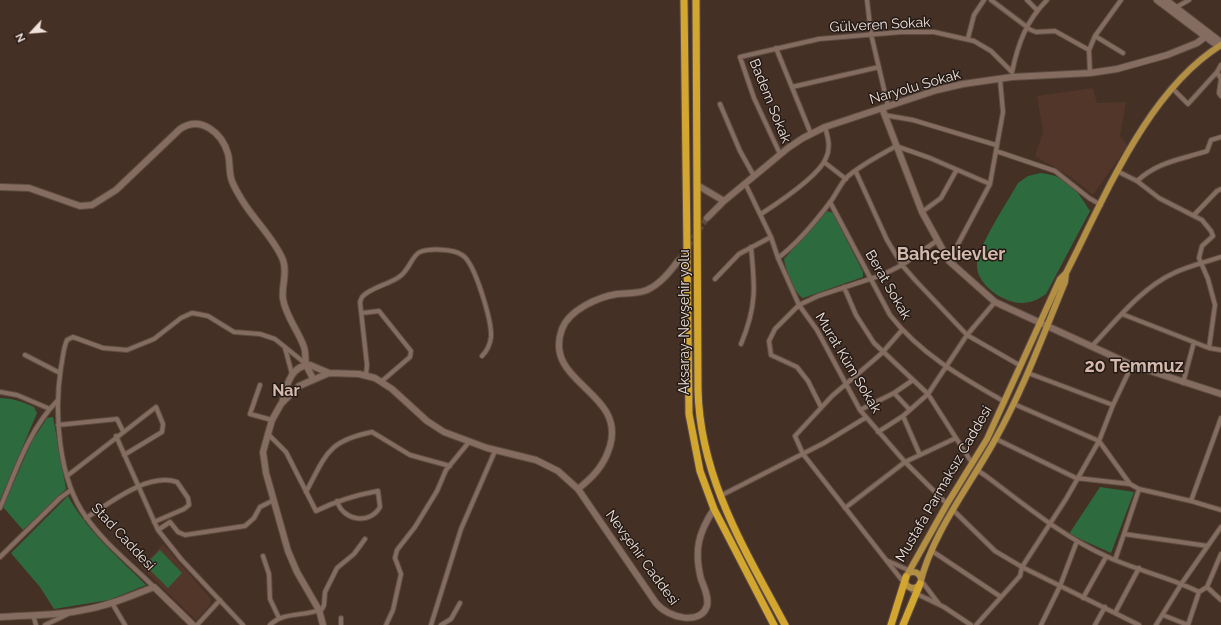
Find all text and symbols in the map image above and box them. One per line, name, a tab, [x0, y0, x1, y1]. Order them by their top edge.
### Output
north arrow	[12, 12, 52, 52]
street label: Gülveren Sokak	[829, 14, 931, 36]
text: N	[13, 31, 28, 44]
street label: Badem Sokak	[745, 56, 795, 146]
street label: Naryolu Sokak	[868, 66, 962, 108]
district label: Bahçelievler	[897, 244, 1005, 266]
street label: Berat Sokak	[861, 247, 915, 323]
street label: Aksaray-Nevşehir yolu	[677, 249, 693, 395]
street label: Murat Küm Sokak	[811, 310, 885, 416]
district label: 20 Temmuz	[1084, 356, 1184, 378]
district label: Nar	[272, 381, 300, 401]
street label: Mustafa Parmaksız Caddesi	[892, 403, 996, 565]
street label: Stad Caddesi	[88, 500, 158, 574]
street label: Nevşehir Caddesi	[602, 507, 682, 609]

